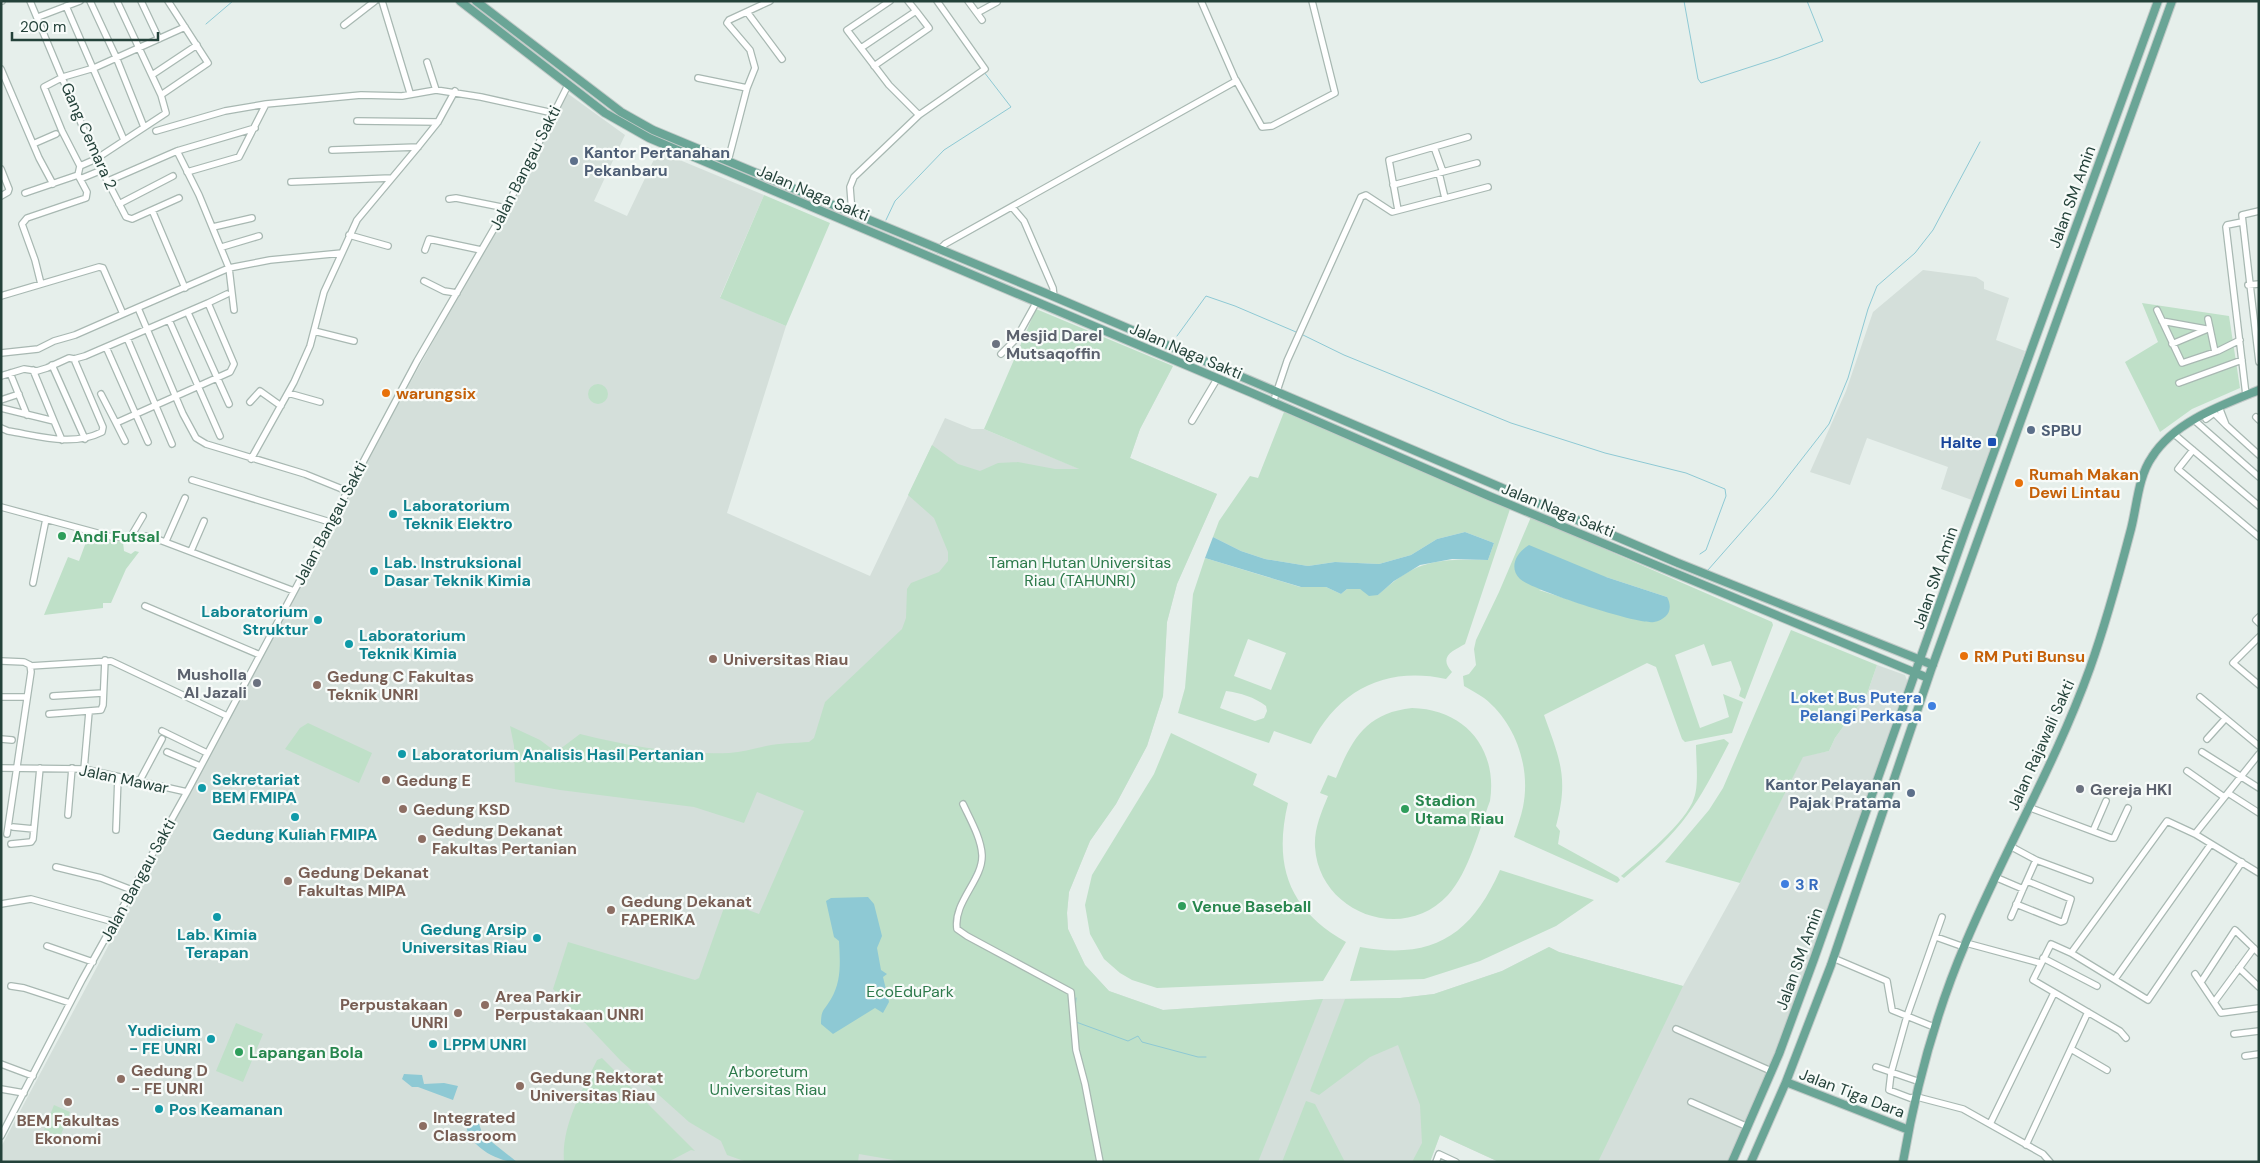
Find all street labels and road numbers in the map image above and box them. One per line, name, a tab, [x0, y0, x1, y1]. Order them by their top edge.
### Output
street label: Gang Cemara 2	[56, 79, 122, 193]
street label: Jalan Bangau Sakti	[485, 102, 565, 234]
street label: Jalan SM Amin	[2044, 143, 2100, 251]
street label: Jalan Naga Sakti	[754, 160, 872, 226]
street label: Jalan Naga Sakti	[1127, 318, 1245, 384]
street label: Jalan Bangau Sakti	[289, 458, 371, 588]
street label: Jalan Naga Sakti	[1498, 478, 1618, 542]
street label: Jalan SM Amin	[1908, 524, 1962, 632]
street label: Jalan Rajawali Sakti	[2003, 676, 2079, 814]
street label: Jalan Mawar	[77, 759, 171, 799]
street label: Jalan Bangau Sakti	[96, 815, 180, 945]
street label: Jalan SM Amin	[1771, 905, 1827, 1013]
street label: Jalan Tiga Dara	[1796, 1063, 1908, 1123]

